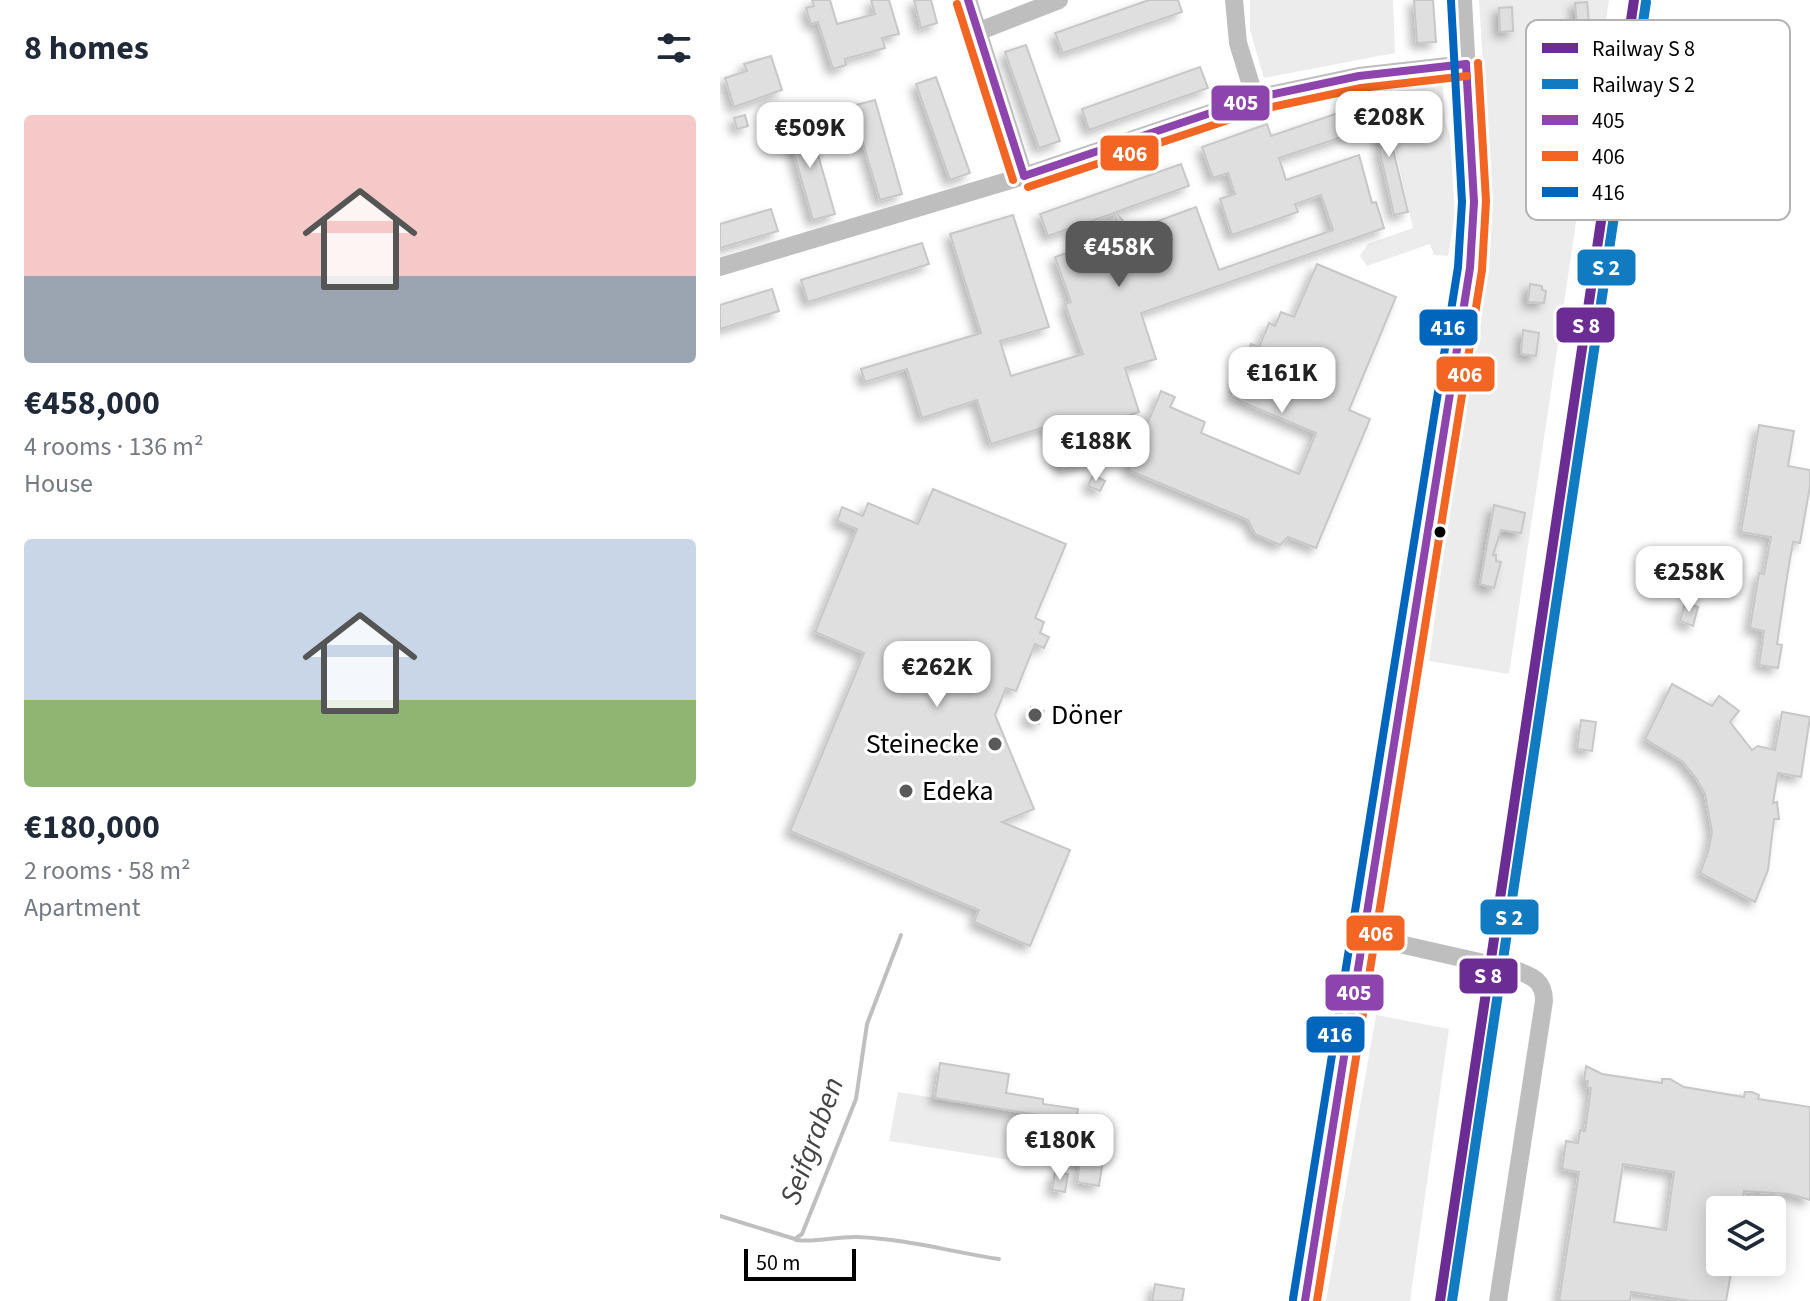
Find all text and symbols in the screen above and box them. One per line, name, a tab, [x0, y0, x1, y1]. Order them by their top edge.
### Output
legend	[1526, 20, 1790, 220]
text: 8 homes	[24, 24, 149, 73]
icon: filters	[652, 26, 696, 70]
text: Railway S 8	[1592, 33, 1695, 65]
text: Railway S 2	[1592, 69, 1695, 101]
line badge: 405	[1210, 84, 1271, 122]
text: 405	[1224, 87, 1258, 119]
pin: €208K	[1333, 91, 1445, 159]
text: €208K	[1354, 98, 1424, 135]
pin: €509K	[754, 102, 866, 170]
text: 405	[1592, 105, 1625, 137]
text: €509K	[775, 109, 845, 146]
line badge: 406	[1099, 134, 1160, 172]
text: 406	[1113, 138, 1147, 170]
text: 406	[1592, 141, 1625, 173]
icon: home	[288, 167, 432, 311]
text: 416	[1592, 177, 1625, 209]
pin: €458K	[1063, 221, 1175, 289]
text: €458K	[1084, 228, 1154, 265]
line badge: S 2	[1576, 248, 1637, 287]
text: S 2	[1592, 252, 1620, 284]
line badge: S 8	[1555, 306, 1616, 344]
line badge: 416	[1418, 308, 1479, 347]
text: S 8	[1572, 310, 1600, 342]
text: 416	[1431, 312, 1465, 344]
pin: €161K	[1226, 347, 1338, 415]
text: €161K	[1247, 354, 1317, 391]
line badge: 406	[1435, 355, 1496, 393]
text: 406	[1448, 359, 1482, 391]
text: €458,000	[24, 379, 160, 428]
pin: €188K	[1040, 415, 1152, 483]
text: €188K	[1061, 422, 1131, 459]
text: 4 rooms · 136 m²	[24, 428, 203, 465]
text: House	[24, 465, 93, 502]
unlabelled marker	[1432, 524, 1448, 540]
pin: €258K	[1633, 546, 1745, 614]
text: €258K	[1654, 553, 1724, 590]
icon: home	[288, 591, 432, 735]
pin: €262K	[881, 641, 993, 709]
text: €262K	[902, 648, 972, 685]
place label: Döner	[1051, 695, 1123, 735]
marker: Döner	[1026, 706, 1044, 724]
place label: Steinecke	[866, 724, 979, 764]
marker: Steinecke	[986, 735, 1004, 753]
place label: Edeka	[922, 771, 994, 811]
marker: Edeka	[897, 782, 915, 800]
text: €180,000	[24, 803, 160, 852]
text: 2 rooms · 58 m²	[24, 852, 191, 889]
text: Apartment	[24, 889, 141, 926]
line badge: S 2	[1479, 898, 1540, 936]
text: S 2	[1495, 902, 1523, 934]
line badge: 406	[1345, 914, 1406, 952]
text: 406	[1359, 918, 1393, 950]
line badge: S 8	[1458, 957, 1519, 995]
text: S 8	[1474, 960, 1502, 992]
line badge: 405	[1324, 973, 1385, 1012]
text: 405	[1337, 977, 1371, 1009]
line badge: 416	[1305, 1015, 1366, 1054]
text: 416	[1318, 1019, 1352, 1051]
water label: Seifgraben	[769, 1071, 855, 1211]
pin: €180K	[1004, 1114, 1116, 1182]
text: €180K	[1025, 1121, 1095, 1158]
map controls	[1706, 1196, 1786, 1276]
button: layers	[1706, 1196, 1786, 1276]
scale bar	[744, 1245, 856, 1281]
text: 50 m	[756, 1247, 801, 1279]

